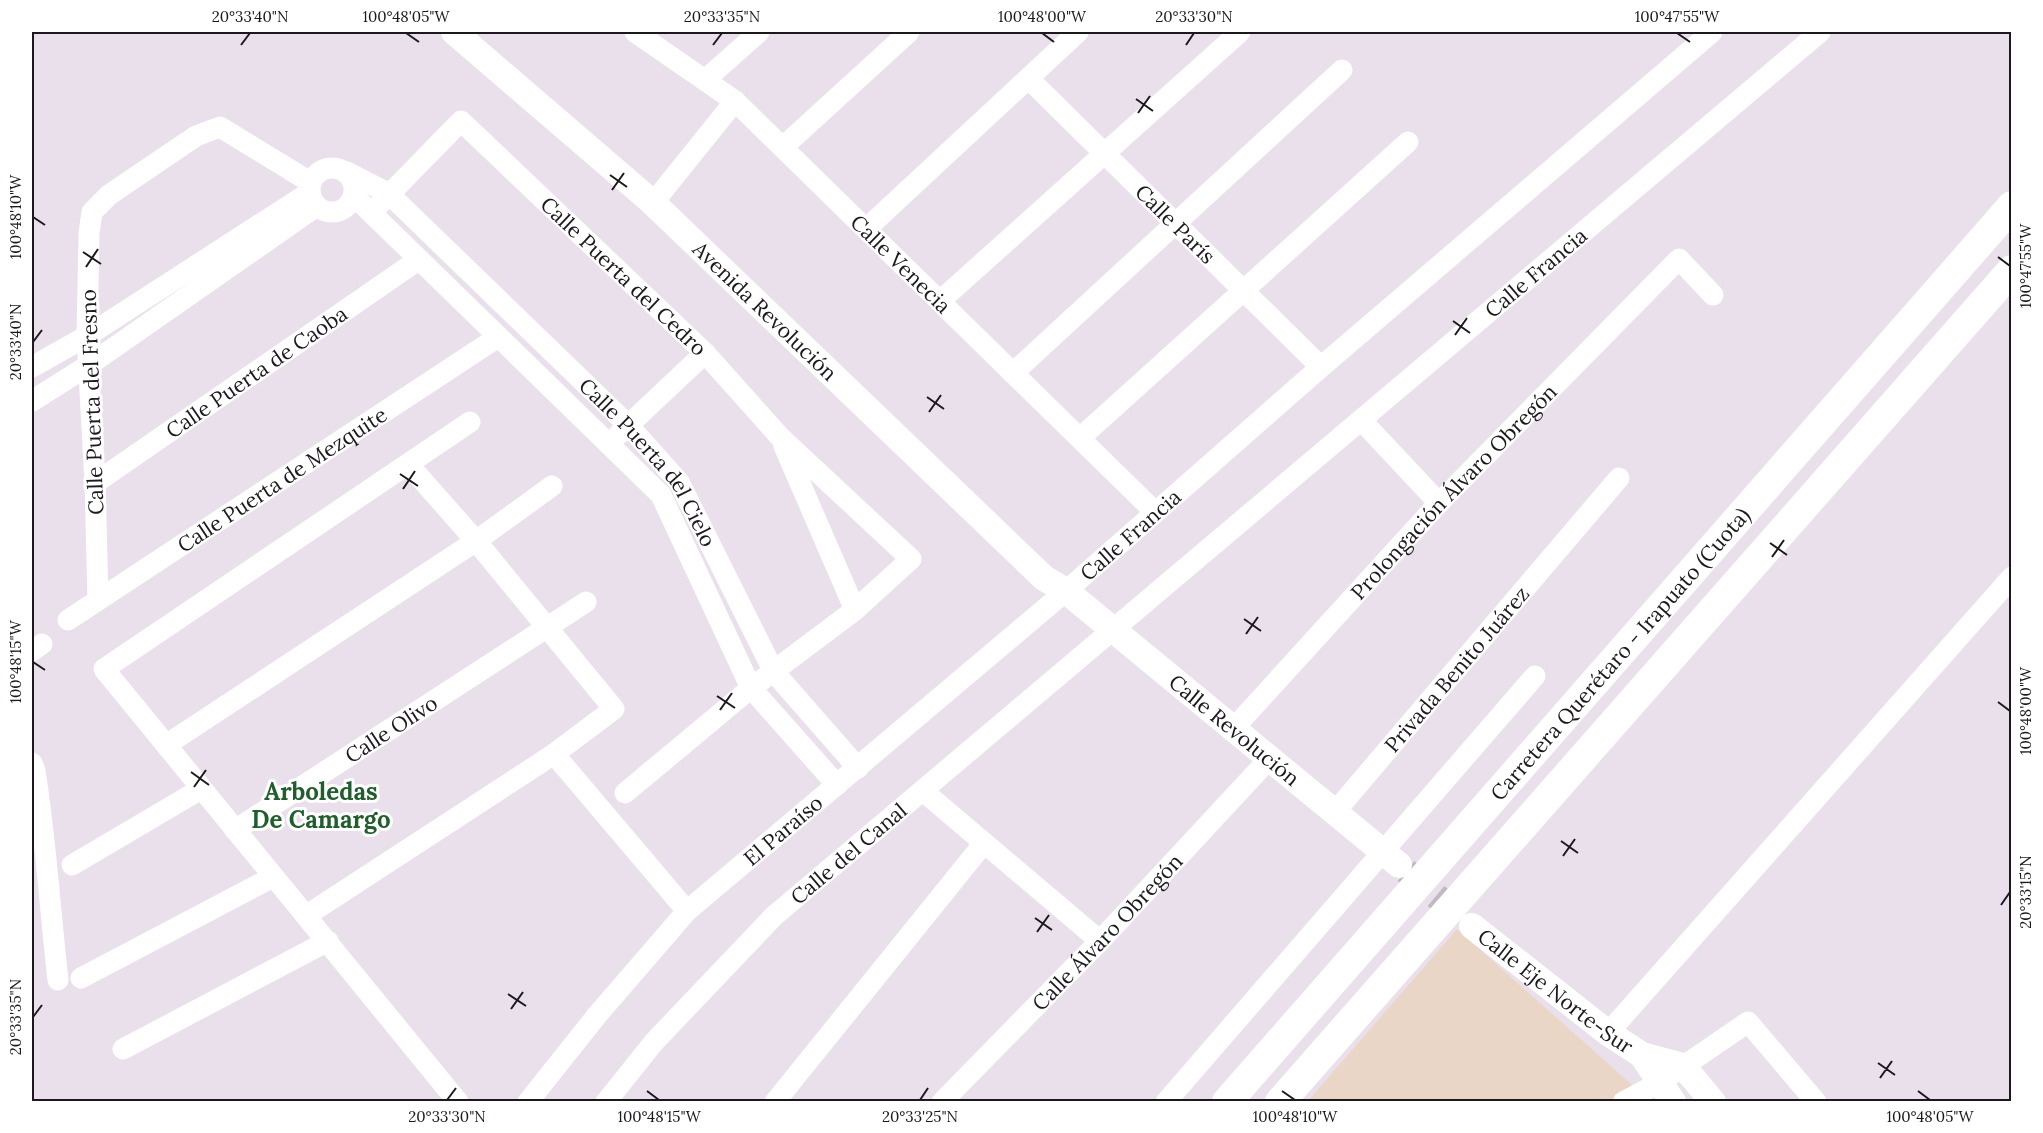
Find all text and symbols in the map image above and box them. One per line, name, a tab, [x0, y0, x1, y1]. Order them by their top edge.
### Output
text: 20°33'40"N	[212, 7, 288, 26]
text: 100°48'05"W	[363, 7, 451, 26]
text: 20°33'35"N	[684, 7, 760, 26]
text: 100°48'00"W	[998, 7, 1087, 26]
text: 20°33'30"N	[1155, 7, 1233, 26]
text: 100°47'55"W	[1635, 7, 1720, 26]
text: 100°48'10"W	[6, 174, 25, 259]
street label: Calle París	[1130, 178, 1221, 269]
street label: Calle Puerta del Cedro	[535, 190, 713, 361]
street label: Calle Venecia	[845, 208, 957, 319]
street label: Calle Francia	[1479, 221, 1592, 323]
text: 100°47'55"W	[2016, 223, 2035, 308]
street label: Avenida Revolución	[687, 235, 843, 386]
street label: Calle Puerta del Fresno	[75, 289, 109, 515]
street label: Calle Puerta de Caoba	[160, 299, 352, 444]
text: 20°33'40"N	[6, 304, 25, 380]
street label: Calle Puerta del Cielo	[574, 372, 723, 551]
street label: Prolongación Álvaro Obregón	[1344, 378, 1562, 605]
street label: Calle Puerta de Mezquite	[172, 401, 392, 558]
street label: Calle Francia	[1074, 483, 1186, 586]
street label: Carretera Querétaro - Irapuato (Cuota)	[1484, 502, 1755, 806]
street label: Privada Benito Juárez	[1378, 580, 1535, 758]
text: 100°48'15"W	[6, 619, 25, 704]
text: 100°48'00"W	[2016, 666, 2035, 755]
street label: Calle Revolución	[1164, 668, 1306, 792]
street label: Calle Olivo	[340, 689, 442, 769]
district label: Arboledas De Camargo	[251, 776, 391, 835]
street label: El Paraíso	[738, 789, 828, 871]
street label: Calle del Canal	[785, 797, 912, 910]
street label: Calle Álvaro Obregón	[1026, 848, 1188, 1016]
text: 20°33'15"N	[2016, 855, 2035, 929]
street label: Calle Eje Norte-Sur	[1473, 922, 1639, 1059]
text: 20°33'35"N	[6, 979, 25, 1055]
text: 20°33'30"N	[408, 1107, 486, 1126]
text: 100°48'15"W	[617, 1107, 702, 1126]
text: 20°33'25"N	[882, 1107, 958, 1126]
text: 100°48'10"W	[1253, 1107, 1338, 1126]
text: 100°48'05"W	[1887, 1107, 1975, 1126]

